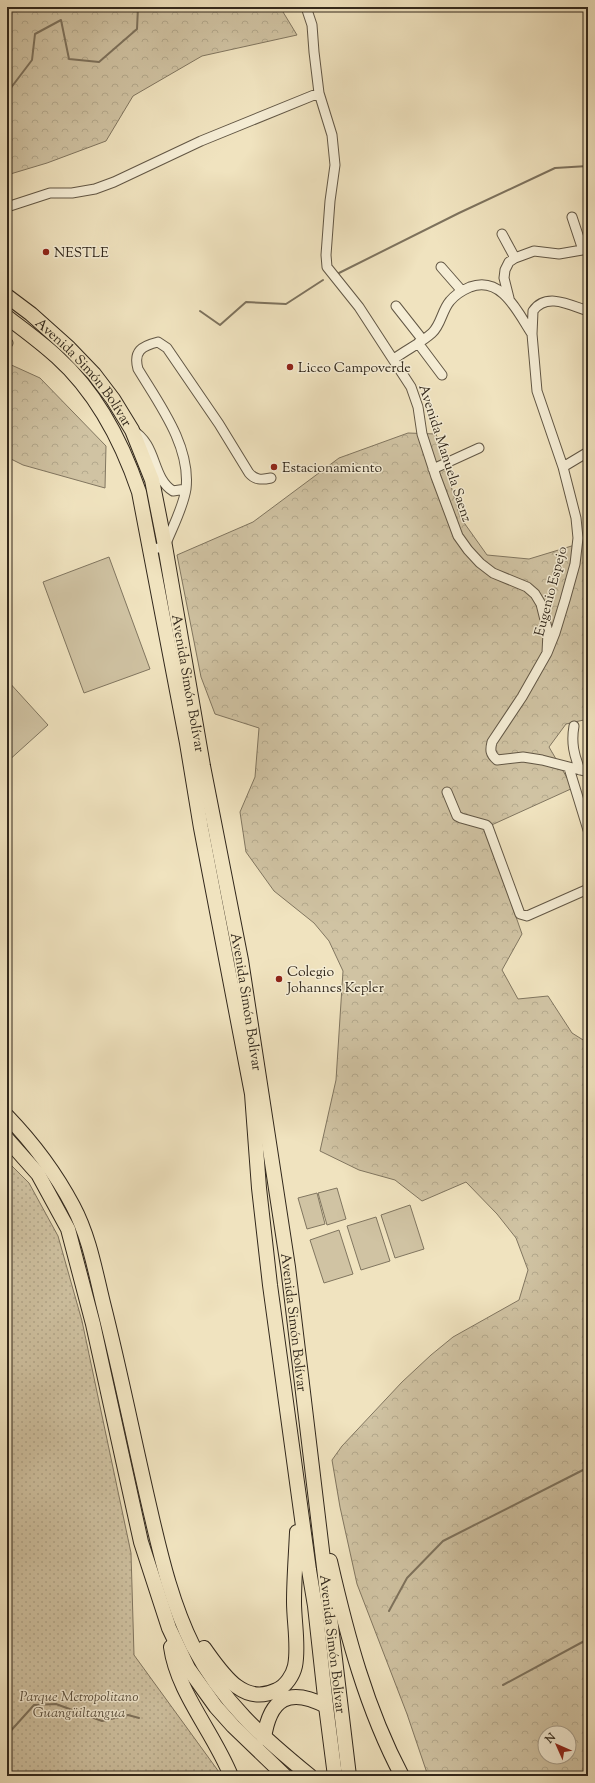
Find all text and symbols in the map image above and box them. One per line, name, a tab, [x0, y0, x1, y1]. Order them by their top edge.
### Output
place label: NESTLE	[54, 244, 109, 264]
marker: NESTLE	[41, 247, 51, 257]
street label: Avenida Simón Bolívar	[30, 314, 136, 432]
place label: Liceo Campoverde	[298, 359, 411, 379]
marker: Liceo Campoverde	[285, 362, 295, 372]
street label: Avenida Manuela Saenz	[412, 382, 476, 525]
place label: Estacionamiento	[282, 459, 383, 479]
marker: Estacionamiento	[269, 462, 279, 472]
street label: Eugenio Espejo	[530, 544, 574, 639]
street label: Avenida Simón Bolívar	[165, 613, 209, 755]
street label: Avenida Simón Bolívar	[224, 931, 266, 1073]
place label: Colegio Johannes Kepler	[286, 963, 385, 999]
marker: Colegio Johannes Kepler	[274, 974, 284, 984]
street label: Avenida Simón Bolívar	[274, 1252, 311, 1394]
street label: Avenida Simón Bolívar	[313, 1574, 349, 1715]
park label: Parque Metropolitano Guangüiltangua	[20, 1688, 138, 1724]
north arrow	[537, 1725, 577, 1765]
text: N	[541, 1730, 560, 1748]

